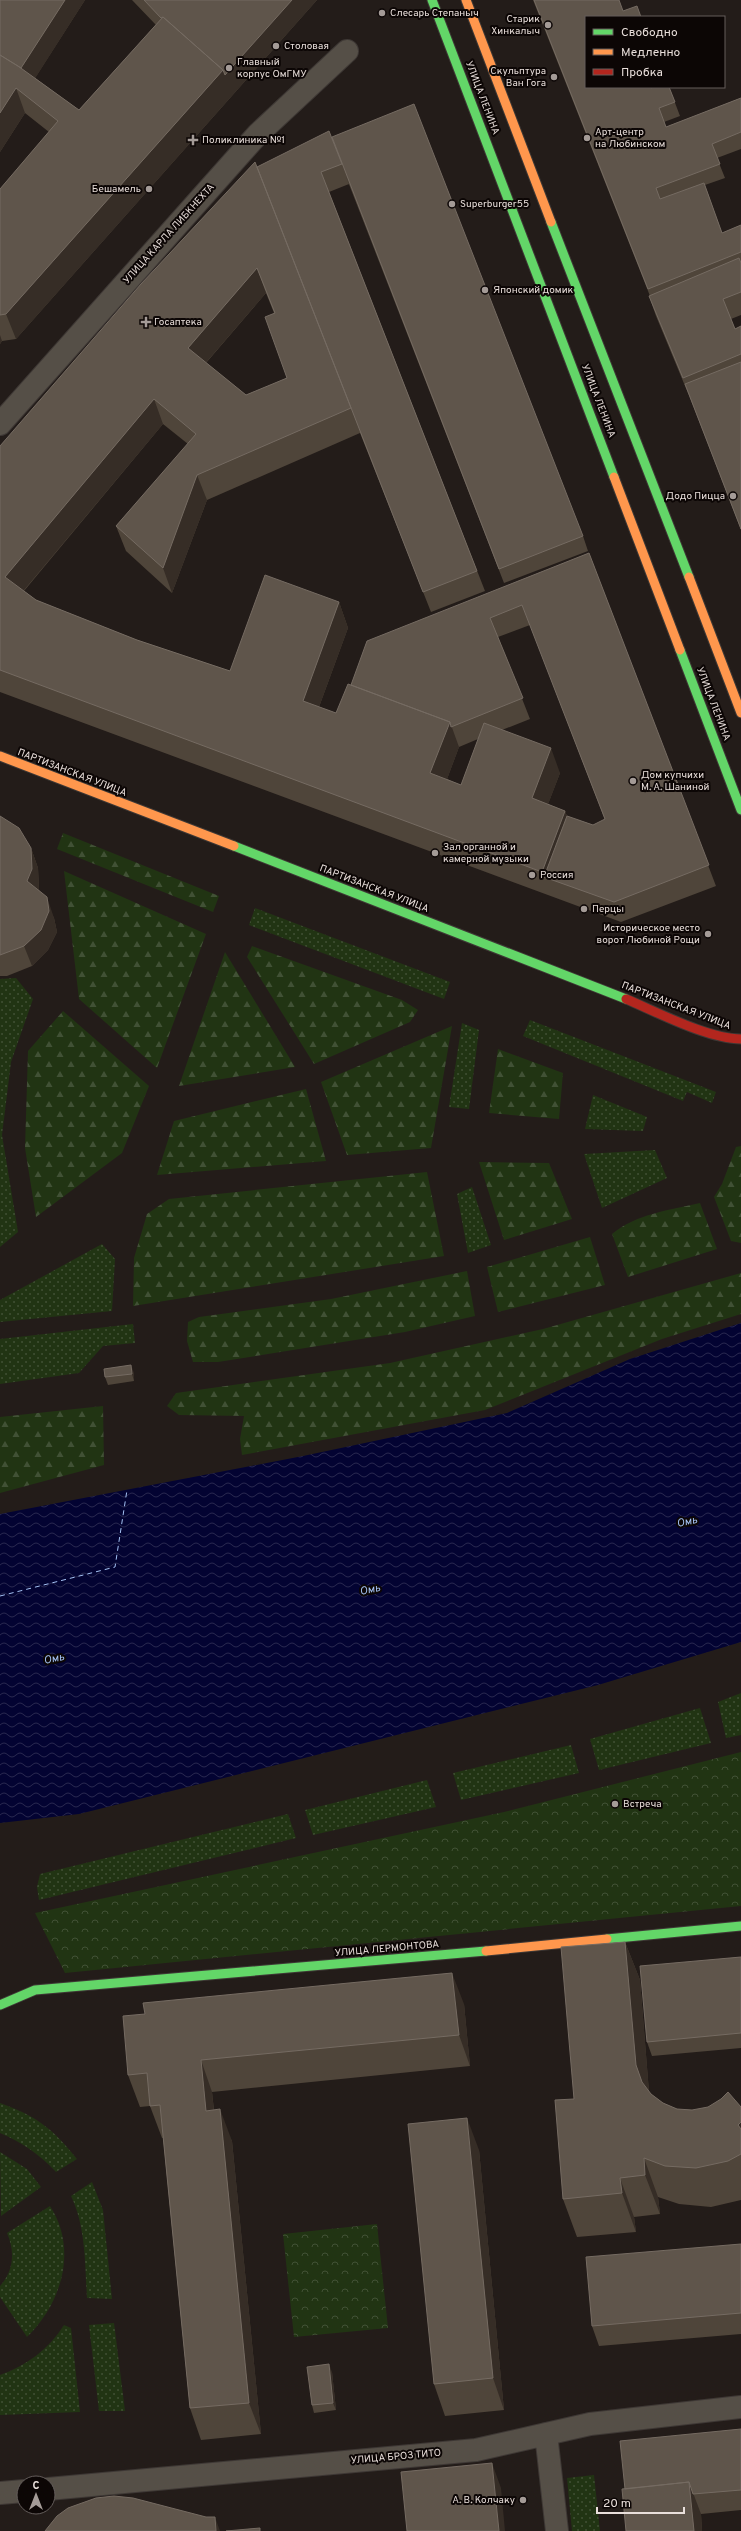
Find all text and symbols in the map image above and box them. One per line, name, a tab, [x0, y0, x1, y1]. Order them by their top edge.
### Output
place label: Слесарь Степаныч	[390, 7, 479, 20]
marker: Слесарь Степаныч	[377, 8, 387, 18]
place label: Старик Хинкалыч	[491, 13, 540, 38]
legend	[585, 16, 725, 88]
marker: Старик Хинкалыч	[543, 20, 553, 30]
text: Свободно	[621, 25, 678, 41]
place label: Столовая	[284, 40, 329, 53]
marker: Столовая	[271, 41, 281, 51]
text: Медленно	[621, 45, 681, 61]
place label: Главный корпус ОмГМУ	[237, 56, 307, 81]
street label: УЛИЦА ЛЕНИНА	[462, 59, 502, 137]
marker: Главный корпус ОмГМУ	[224, 63, 234, 73]
place label: Скульптура Ван Гога	[490, 65, 546, 90]
text: Пробка	[621, 65, 663, 81]
marker: Скульптура Ван Гога	[549, 72, 559, 82]
place label: Арт-центр на Любинском	[595, 126, 665, 151]
marker: Арт-центр на Любинском	[582, 133, 592, 143]
marker: Поликлиника №1	[187, 134, 199, 146]
place label: Поликлиника №1	[202, 134, 285, 147]
street label: УЛИЦА КАРЛА ЛИБКНЕХТА	[120, 181, 218, 287]
place label: Бешамель	[92, 183, 141, 196]
marker: Бешамель	[144, 184, 154, 194]
place label: Superburger55	[460, 198, 529, 211]
marker: Superburger55	[447, 199, 457, 209]
place label: Японский домик	[493, 284, 574, 297]
marker: Японский домик	[480, 285, 490, 295]
place label: Госаптека	[154, 316, 202, 329]
marker: Госаптека	[141, 317, 151, 327]
street label: УЛИЦА ЛЕНИНА	[578, 362, 618, 440]
place label: Додо Пицца	[666, 490, 725, 503]
marker: Додо Пицца	[728, 491, 738, 501]
street label: УЛИЦА ЛЕНИНА	[693, 665, 733, 743]
street label: ПАРТИЗАНСКАЯ УЛИЦА	[15, 746, 129, 800]
place label: Дом купчихи М. А. Шаниной	[641, 769, 710, 794]
marker: Дом купчихи М. А. Шаниной	[628, 776, 638, 786]
place label: Зал органной и камерной музыки	[443, 841, 529, 866]
marker: Зал органной и камерной музыки	[430, 848, 440, 858]
street label: ПАРТИЗАНСКАЯ УЛИЦА	[317, 862, 431, 916]
place label: Россия	[540, 869, 574, 882]
marker: Россия	[527, 870, 537, 880]
place label: Перцы	[592, 903, 624, 916]
marker: Перцы	[579, 904, 589, 914]
place label: Историческое место ворот Любиной Рощи	[597, 922, 700, 947]
marker: Историческое место ворот Любиной Рощи	[703, 929, 713, 939]
street label: ПАРТИЗАНСКАЯ УЛИЦА	[619, 979, 733, 1033]
water label: Омь	[675, 1513, 699, 1531]
water label: Омь	[358, 1581, 382, 1599]
water label: Омь	[42, 1650, 66, 1668]
place label: Встреча	[623, 1798, 662, 1811]
marker: Встреча	[610, 1799, 620, 1809]
street label: УЛИЦА ЛЕРМОНТОВА	[334, 1938, 440, 1960]
street label: УЛИЦА БРОЗ ТИТО	[350, 2447, 442, 2467]
north arrow	[16, 2475, 56, 2515]
text: С	[32, 2479, 40, 2493]
scale bar	[597, 2489, 684, 2515]
place label: А. В. Колчаку	[452, 2494, 515, 2507]
marker: А. В. Колчаку	[518, 2495, 528, 2505]
text: 20 m	[603, 2496, 631, 2512]

